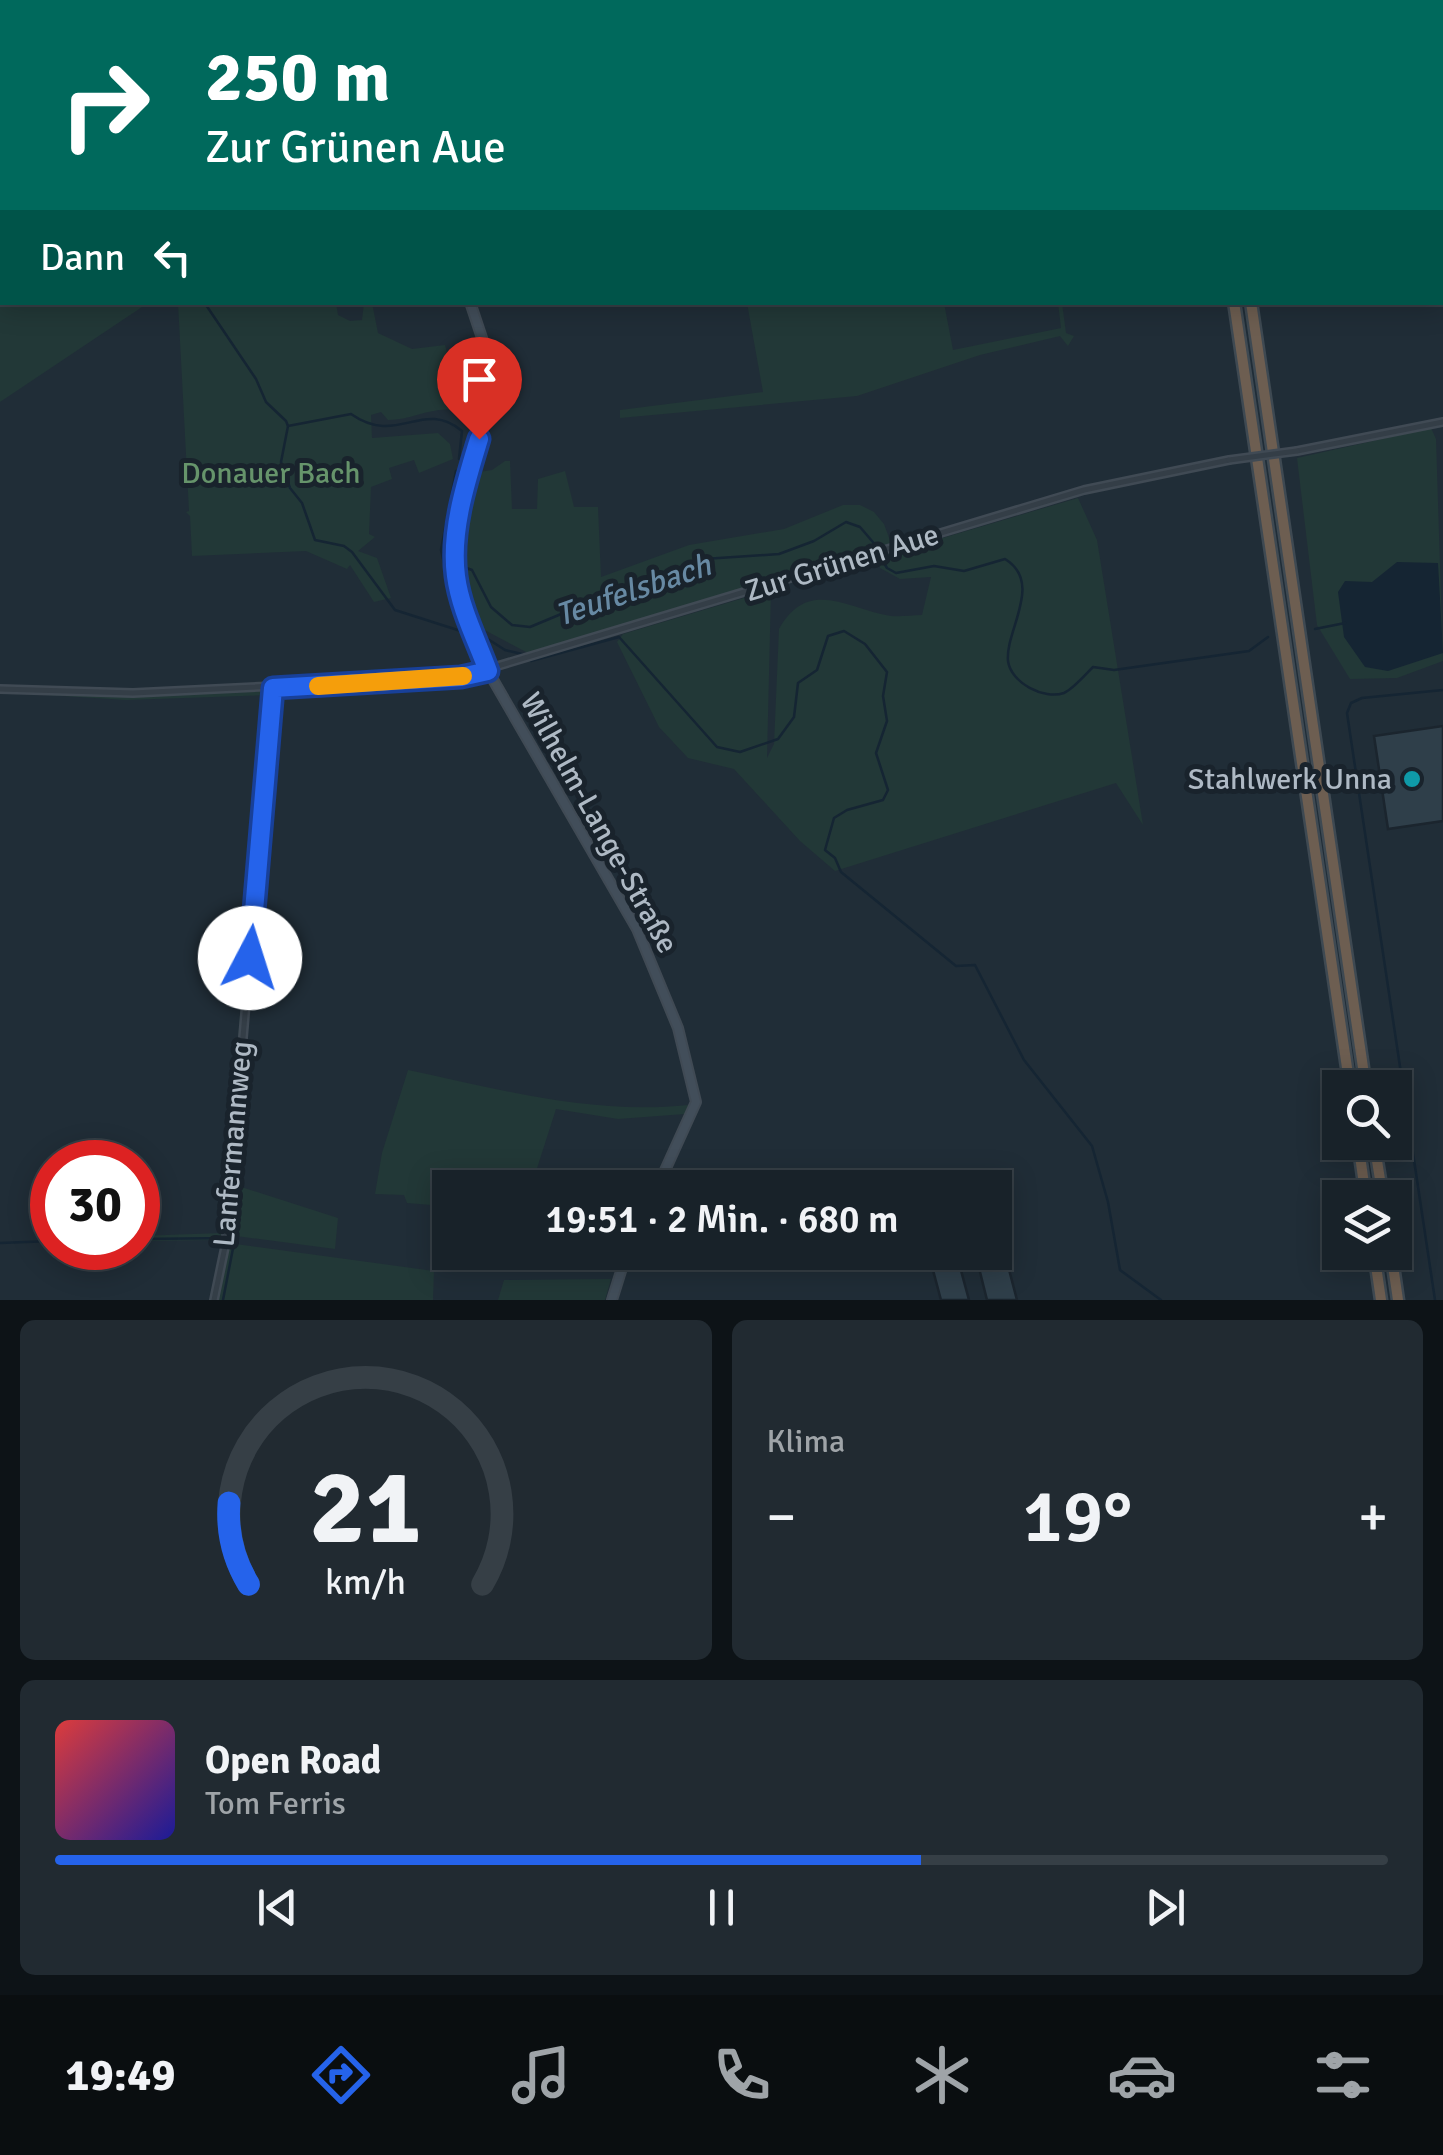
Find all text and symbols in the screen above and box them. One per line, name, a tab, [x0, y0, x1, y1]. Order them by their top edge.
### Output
text: 250 m	[205, 34, 390, 120]
icon: right	[40, 40, 170, 170]
text: Zur Grünen Aue	[205, 120, 506, 175]
icon: left	[145, 230, 200, 285]
text: Dann	[40, 234, 125, 281]
pin	[437, 337, 522, 440]
icon: arrive	[452, 352, 507, 407]
park label: Donauer Bach	[181, 455, 361, 492]
street label: Zur Grünen Aue	[741, 516, 943, 610]
water label: Teufelsbach	[550, 545, 717, 635]
street label: Wilhelm-Lange-Straße	[512, 686, 686, 960]
place label: Stahlwerk Unna	[1188, 761, 1392, 798]
marker: Stahlwerk Unna	[1401, 768, 1423, 790]
position arrow	[198, 906, 302, 1010]
street label: Lanfermannweg	[206, 1040, 260, 1248]
map controls	[1322, 1070, 1412, 1270]
button: search	[1322, 1070, 1412, 1160]
speed limit sign: 30	[30, 1140, 160, 1270]
button: layers	[1322, 1180, 1412, 1270]
text: 19:51 · 2 Min. · 680 m	[546, 1196, 898, 1243]
text: Klima	[767, 1422, 845, 1461]
text: 21	[310, 1444, 422, 1572]
text: 19°	[1022, 1470, 1132, 1563]
text: −	[767, 1483, 796, 1551]
text: +	[1358, 1483, 1388, 1551]
text: km/h	[325, 1560, 406, 1604]
text: Open Road	[205, 1737, 381, 1784]
text: Tom Ferris	[205, 1784, 346, 1823]
icon: previous	[250, 1880, 305, 1935]
icon: pause	[694, 1880, 749, 1935]
icon: next	[1138, 1880, 1193, 1935]
icon: directions	[306, 2040, 376, 2110]
icon: music	[506, 2040, 576, 2110]
icon: phone	[707, 2040, 777, 2110]
icon: climate	[907, 2040, 977, 2110]
icon: car	[1107, 2040, 1177, 2110]
icon: filters	[1308, 2040, 1378, 2110]
text: 19:49	[65, 2048, 176, 2103]

